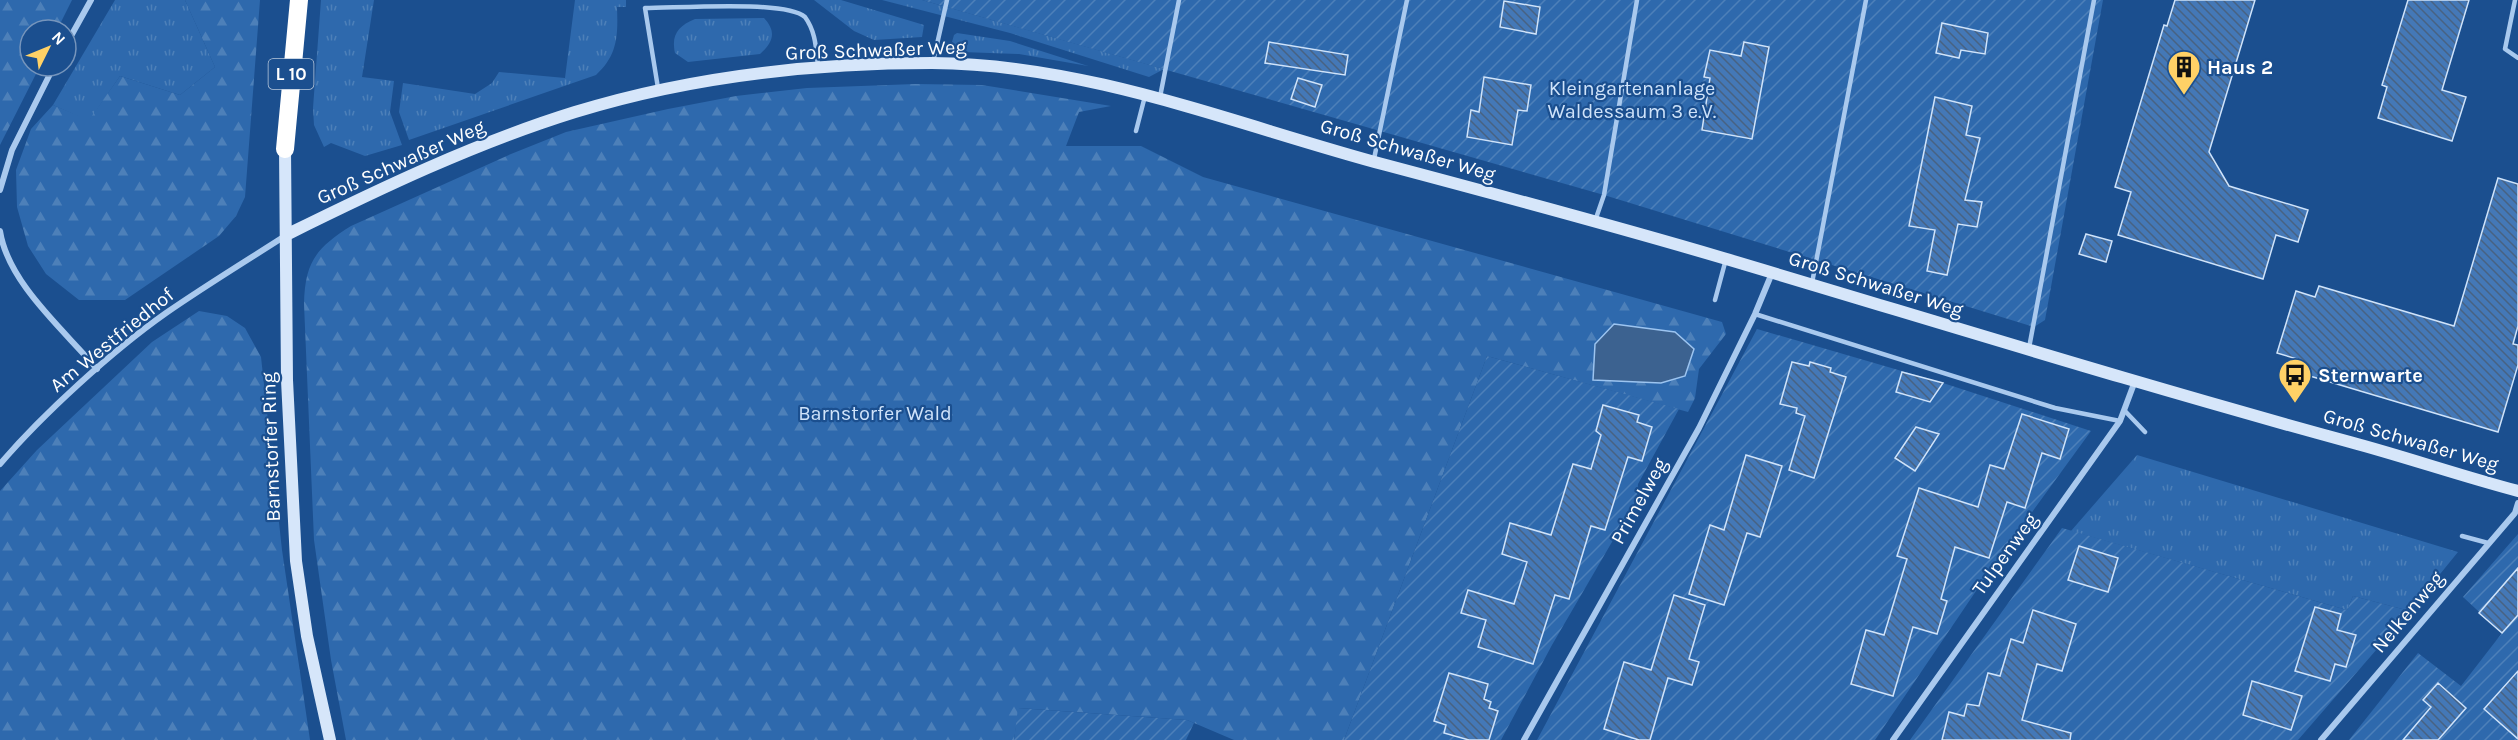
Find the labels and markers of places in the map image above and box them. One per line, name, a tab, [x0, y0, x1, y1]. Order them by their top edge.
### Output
building icon: Haus 2	[2166, 49, 2202, 96]
place label: Haus 2	[2207, 56, 2273, 79]
bus stop icon: Sternwarte	[2277, 357, 2313, 404]
place label: Sternwarte	[2318, 364, 2423, 387]

